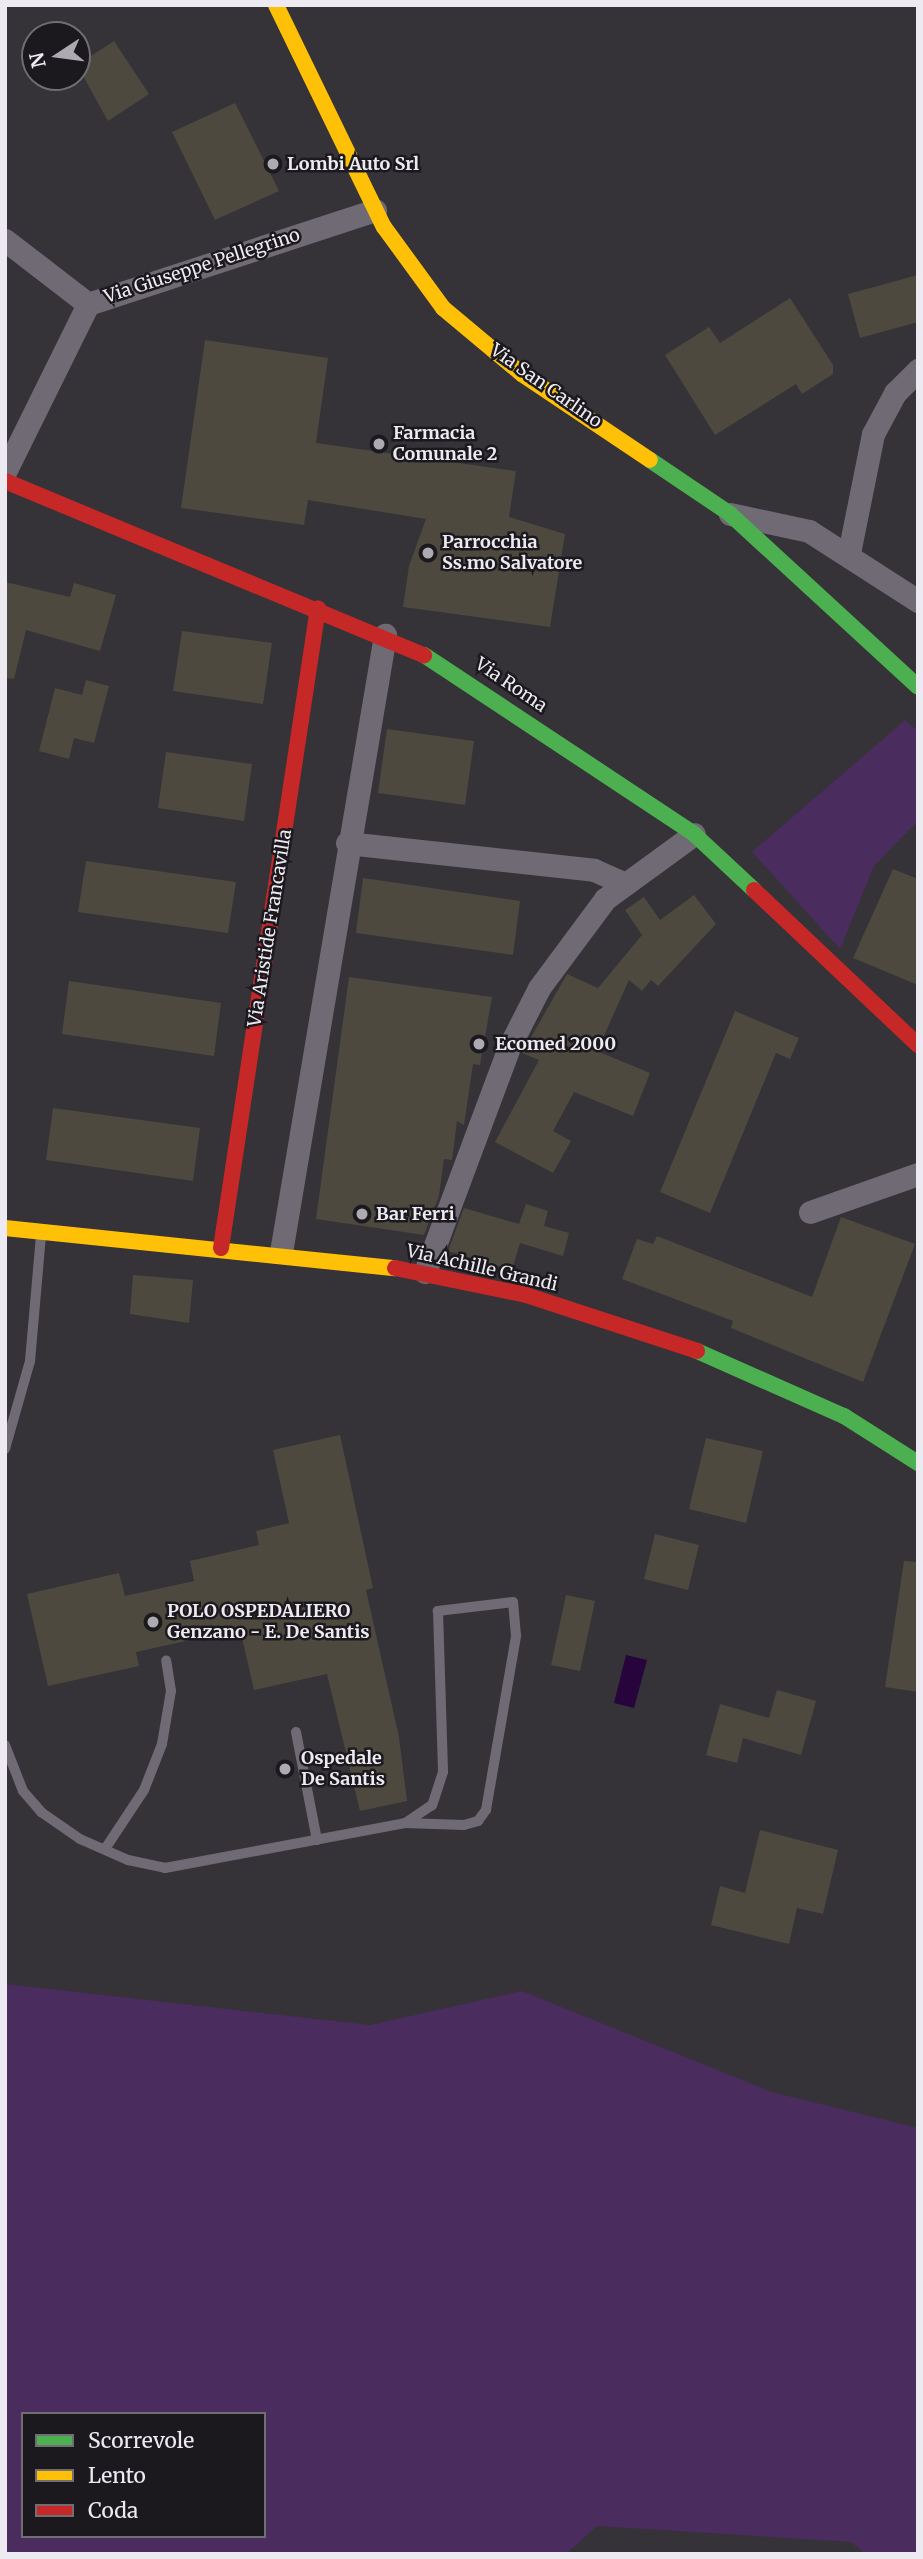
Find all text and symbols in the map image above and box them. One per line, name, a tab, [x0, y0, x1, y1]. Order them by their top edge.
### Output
north arrow	[21, 21, 91, 91]
text: N	[24, 50, 51, 70]
place label: Lombi Auto Srl	[287, 153, 419, 175]
marker: Lombi Auto Srl	[265, 156, 281, 172]
street label: Via Giuseppe Pellegrino	[101, 224, 303, 308]
street label: Via San Carlino	[486, 339, 606, 433]
place label: Farmacia Comunale 2	[393, 423, 497, 466]
marker: Farmacia Comunale 2	[371, 436, 387, 452]
place label: Parrocchia Ss.mo Salvatore	[442, 532, 582, 574]
marker: Parrocchia Ss.mo Salvatore	[420, 545, 436, 561]
street label: Via Roma	[471, 653, 551, 717]
street label: Via Aristide Francavilla	[244, 828, 296, 1028]
place label: Ecomed 2000	[495, 1033, 616, 1055]
marker: Ecomed 2000	[469, 1034, 489, 1054]
place label: Bar Ferri	[376, 1203, 455, 1225]
marker: Bar Ferri	[354, 1206, 370, 1222]
street label: Via Achille Grandi	[404, 1240, 560, 1296]
place label: POLO OSPEDALIERO Genzano - E. De Santis	[167, 1601, 370, 1644]
marker: POLO OSPEDALIERO Genzano - E. De Santis	[145, 1614, 161, 1630]
place label: Ospedale De Santis	[301, 1748, 385, 1790]
marker: Ospedale De Santis	[275, 1759, 295, 1779]
legend	[21, 2412, 266, 2538]
text: Scorrevole	[88, 2427, 194, 2454]
text: Lento	[88, 2462, 146, 2489]
text: Coda	[88, 2497, 138, 2524]

